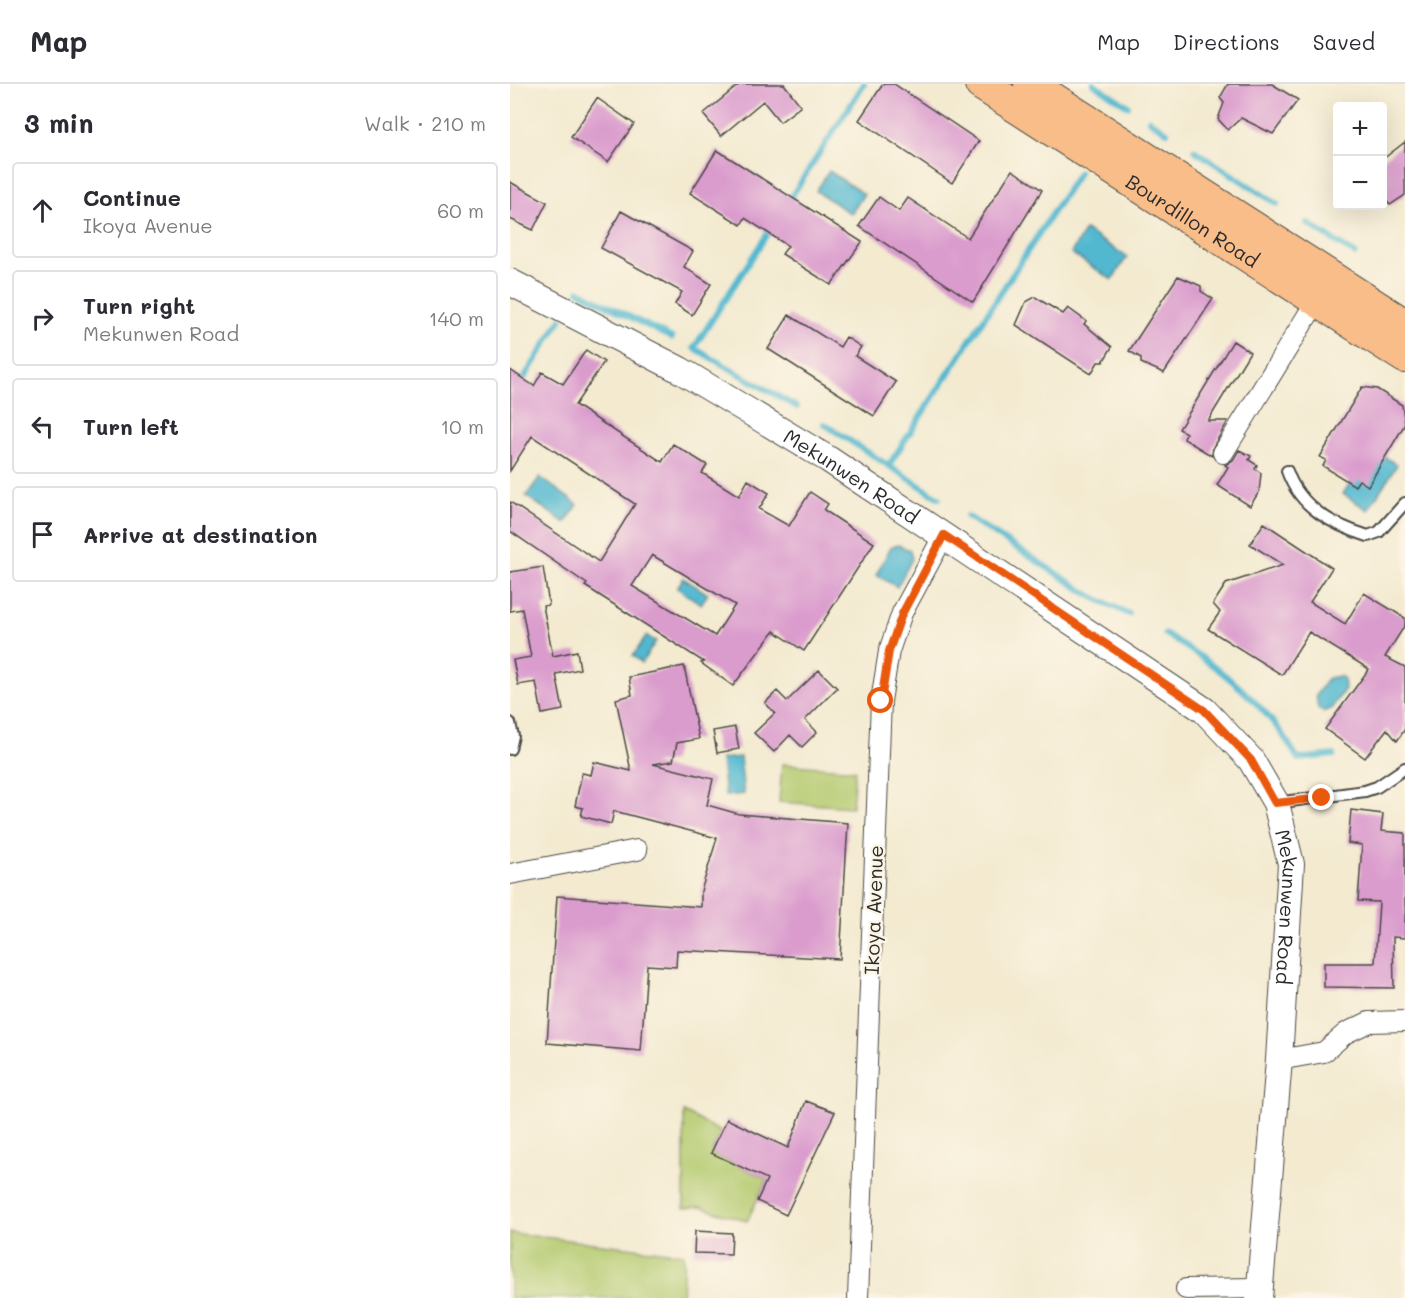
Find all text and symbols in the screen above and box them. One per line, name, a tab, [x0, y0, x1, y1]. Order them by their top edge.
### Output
text: Map	[30, 23, 87, 59]
text: Map	[1097, 28, 1140, 55]
text: Directions	[1173, 28, 1280, 55]
text: Saved	[1313, 28, 1375, 55]
map controls	[1333, 102, 1387, 210]
button: +	[1333, 102, 1387, 156]
text: 3 min	[24, 106, 93, 140]
text: Walk · 210 m	[364, 110, 486, 136]
button: −	[1333, 156, 1387, 210]
street label: Bourdillon Road	[1121, 168, 1264, 273]
text: Continue	[83, 183, 181, 212]
icon: ahead	[26, 194, 59, 227]
text: 60 m	[437, 197, 484, 223]
text: Ikoya Avenue	[83, 212, 213, 238]
text: Turn right	[83, 291, 195, 320]
icon: right	[26, 302, 59, 335]
text: 140 m	[429, 305, 484, 331]
text: Mekunwen Road	[83, 320, 239, 346]
icon: left	[26, 410, 59, 443]
text: Turn left	[83, 412, 179, 441]
text: 10 m	[440, 413, 484, 439]
street label: Mekunwen Road	[779, 422, 924, 529]
icon: arrive	[26, 518, 59, 551]
text: Arrive at destination	[83, 520, 318, 549]
route start	[867, 687, 893, 713]
route end	[1308, 784, 1334, 810]
street label: Mekunwen Road	[1270, 826, 1304, 985]
street label: Ikoya Avenue	[858, 845, 888, 975]

